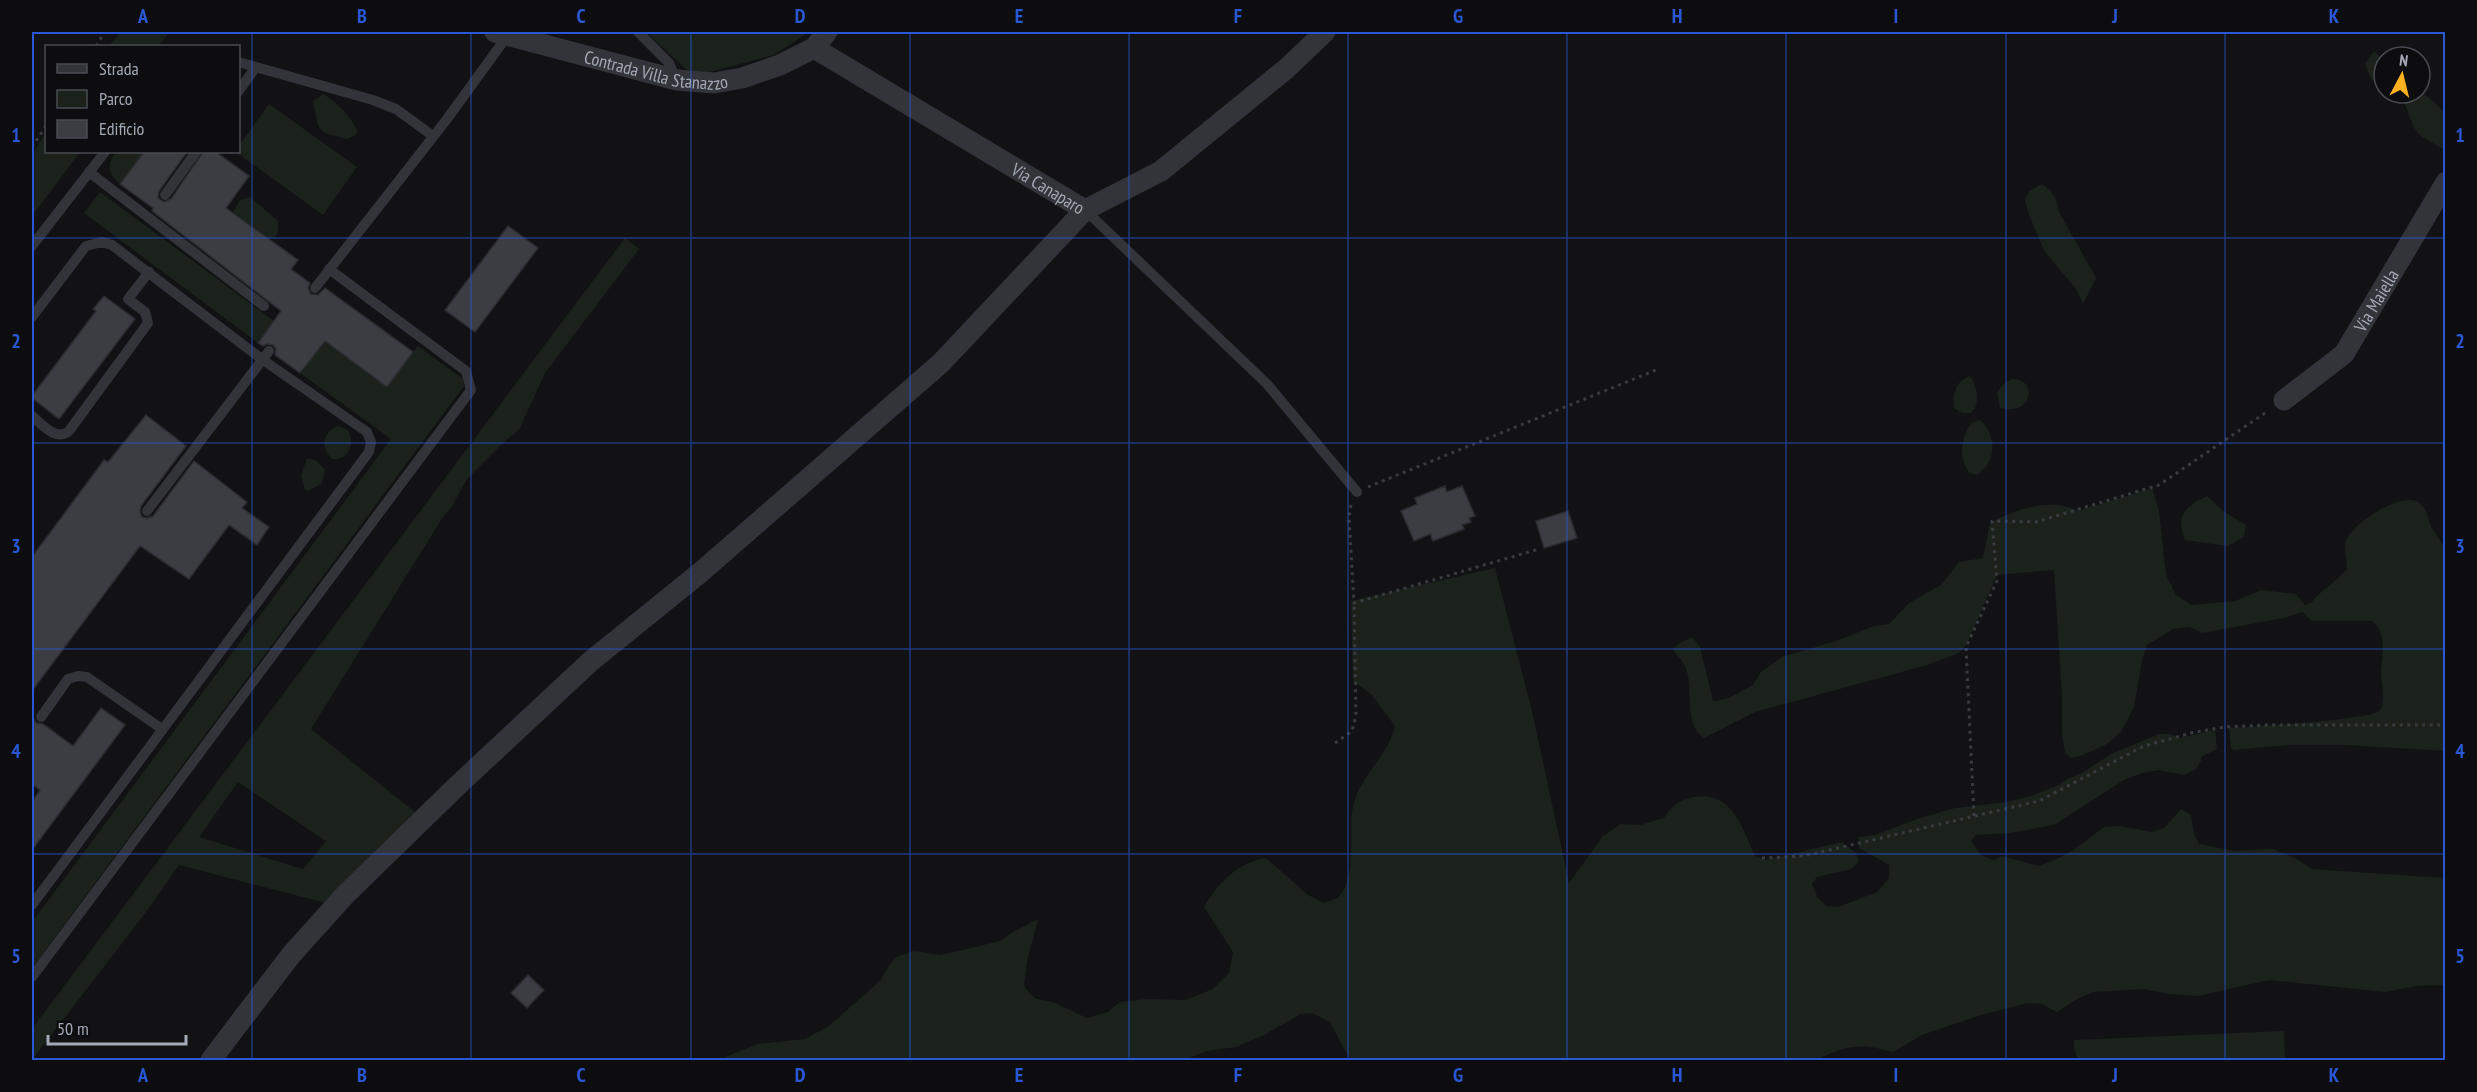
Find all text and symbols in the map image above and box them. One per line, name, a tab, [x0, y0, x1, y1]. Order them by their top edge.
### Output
text: A	[137, 3, 149, 29]
text: B	[357, 3, 367, 29]
text: C	[576, 3, 586, 29]
text: D	[795, 3, 806, 29]
text: E	[1015, 3, 1023, 29]
text: F	[1234, 3, 1242, 29]
text: G	[1453, 3, 1463, 29]
text: H	[1672, 3, 1682, 29]
text: I	[1894, 3, 1898, 29]
text: J	[2111, 3, 2118, 29]
text: K	[2329, 3, 2340, 29]
legend	[45, 45, 240, 153]
street label: Contrada Villa Stanazzo	[582, 45, 730, 94]
north arrow	[2372, 45, 2432, 105]
text: N	[2398, 50, 2409, 71]
text: Strada	[99, 57, 139, 80]
text: Parco	[99, 87, 133, 110]
text: Edificio	[99, 117, 145, 140]
text: 1	[11, 122, 21, 148]
text: 1	[2455, 122, 2465, 148]
street label: Via Canaparo	[1007, 157, 1089, 219]
street label: Via Maiella	[2348, 265, 2403, 337]
text: 2	[11, 328, 21, 354]
text: 2	[2455, 328, 2465, 354]
text: 3	[11, 533, 21, 559]
text: 3	[2455, 533, 2465, 559]
text: 4	[11, 738, 21, 764]
text: 4	[2455, 738, 2465, 764]
text: 5	[11, 943, 21, 969]
text: 5	[2455, 943, 2465, 969]
scale bar	[48, 1008, 186, 1046]
text: 50 m	[57, 1017, 89, 1040]
text: A	[137, 1062, 149, 1088]
text: B	[357, 1062, 367, 1088]
text: C	[576, 1062, 586, 1088]
text: D	[795, 1062, 806, 1088]
text: E	[1015, 1062, 1023, 1088]
text: F	[1234, 1062, 1242, 1088]
text: G	[1453, 1062, 1463, 1088]
text: H	[1672, 1062, 1682, 1088]
text: I	[1894, 1062, 1898, 1088]
text: J	[2111, 1062, 2118, 1088]
text: K	[2329, 1062, 2340, 1088]

